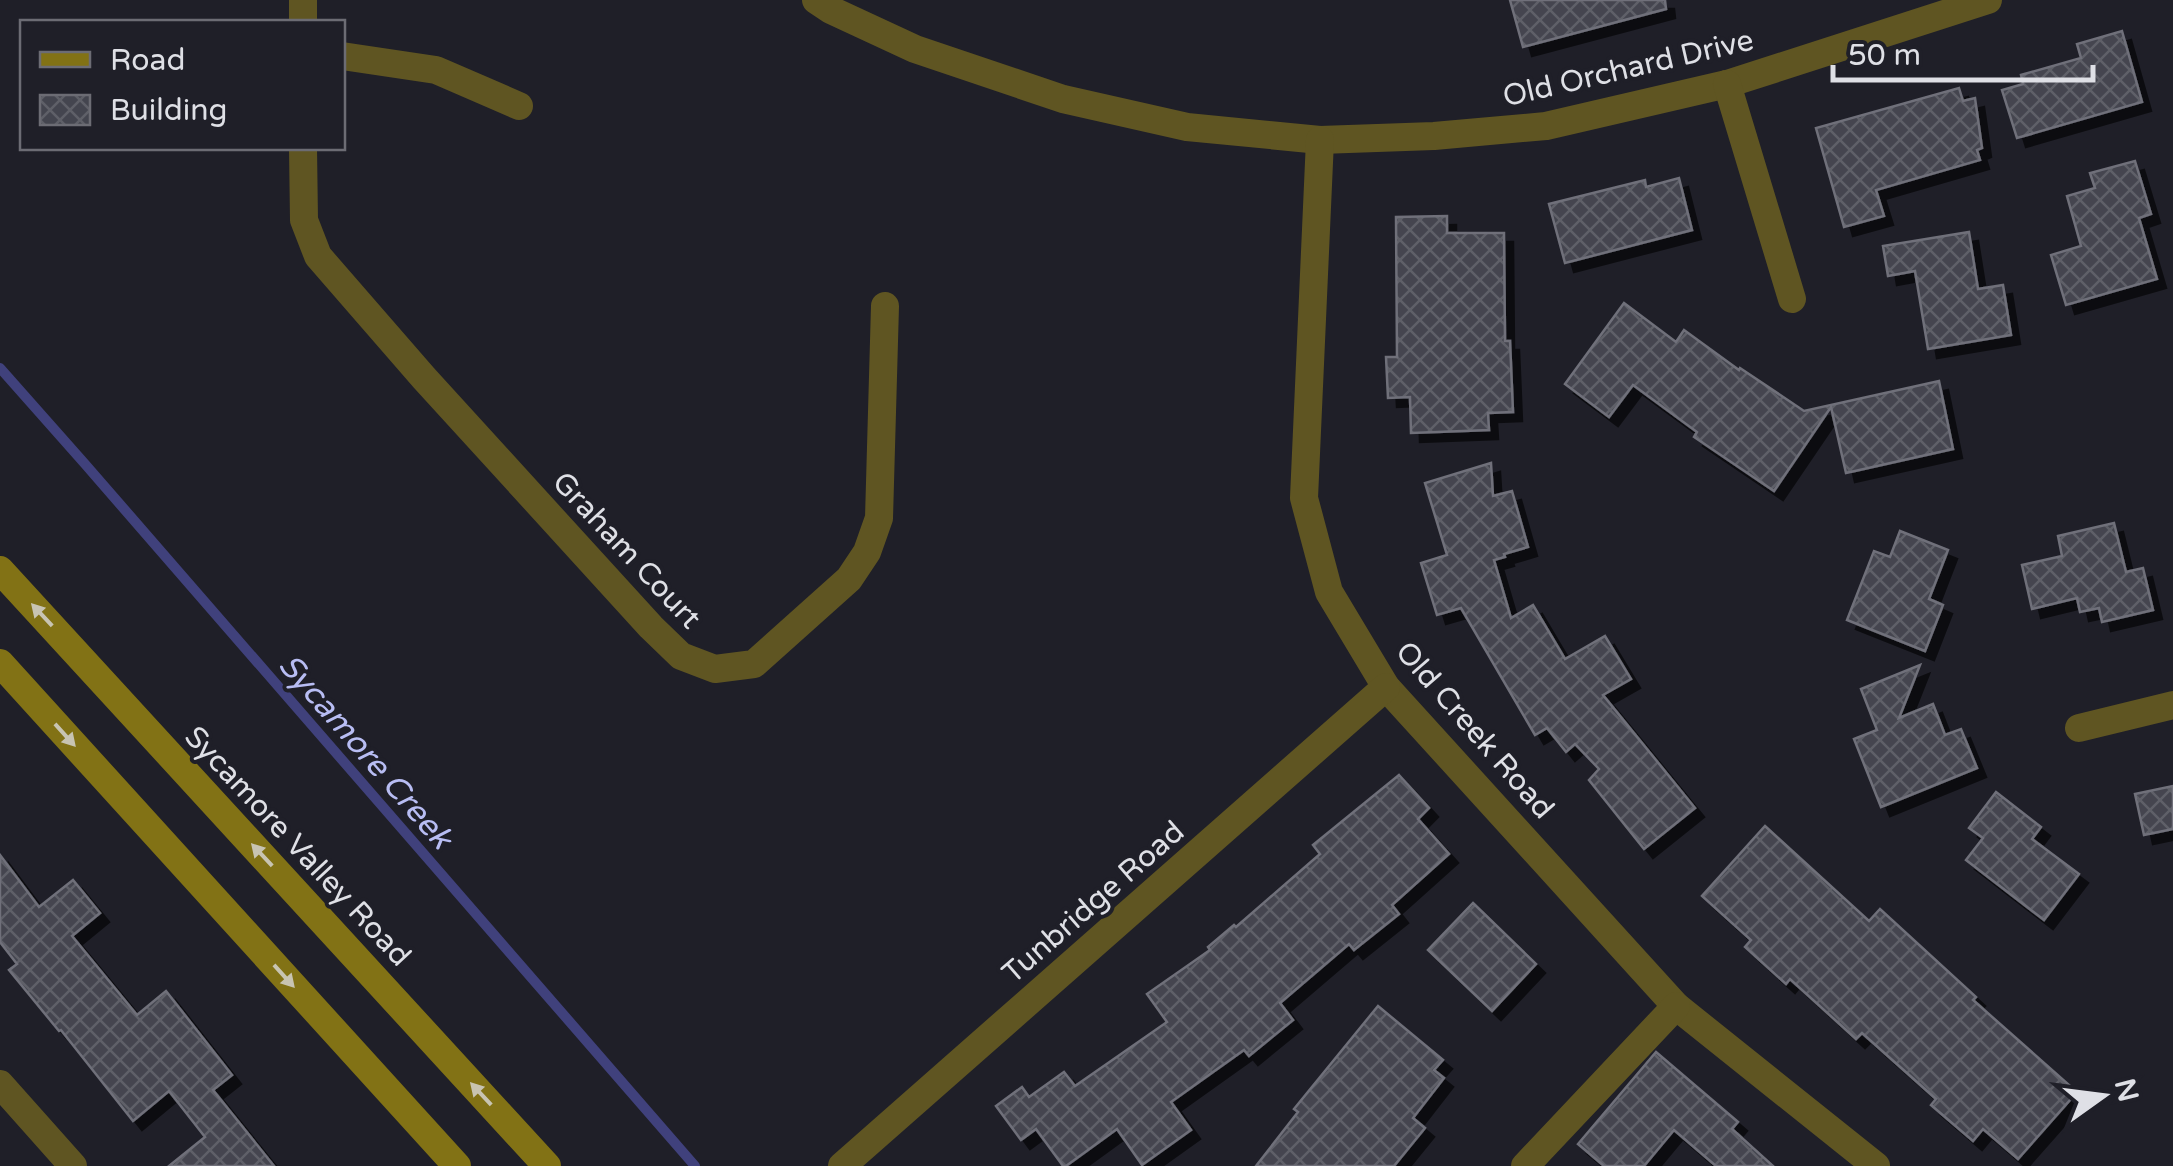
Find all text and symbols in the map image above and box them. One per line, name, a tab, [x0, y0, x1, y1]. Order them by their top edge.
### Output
legend	[20, 20, 345, 150]
scale bar	[1833, 20, 2093, 82]
street label: Old Orchard Drive	[1499, 22, 1757, 115]
text: 50 m	[1848, 37, 1921, 74]
text: Road	[110, 42, 185, 79]
text: Building	[110, 92, 227, 129]
street label: Graham Court	[544, 464, 709, 637]
one-way arrow	[31, 603, 54, 627]
street label: Old Creek Road	[1387, 634, 1562, 827]
water label: Sycamore Creek	[270, 647, 462, 859]
street label: Sycamore Valley Road	[177, 719, 419, 974]
one-way arrow	[54, 722, 76, 747]
street label: Tunbridge Road	[995, 813, 1192, 991]
one-way arrow	[251, 843, 273, 868]
one-way arrow	[272, 964, 295, 988]
north arrow	[2053, 1046, 2153, 1146]
text: N	[2107, 1075, 2146, 1105]
one-way arrow	[471, 1082, 493, 1107]

